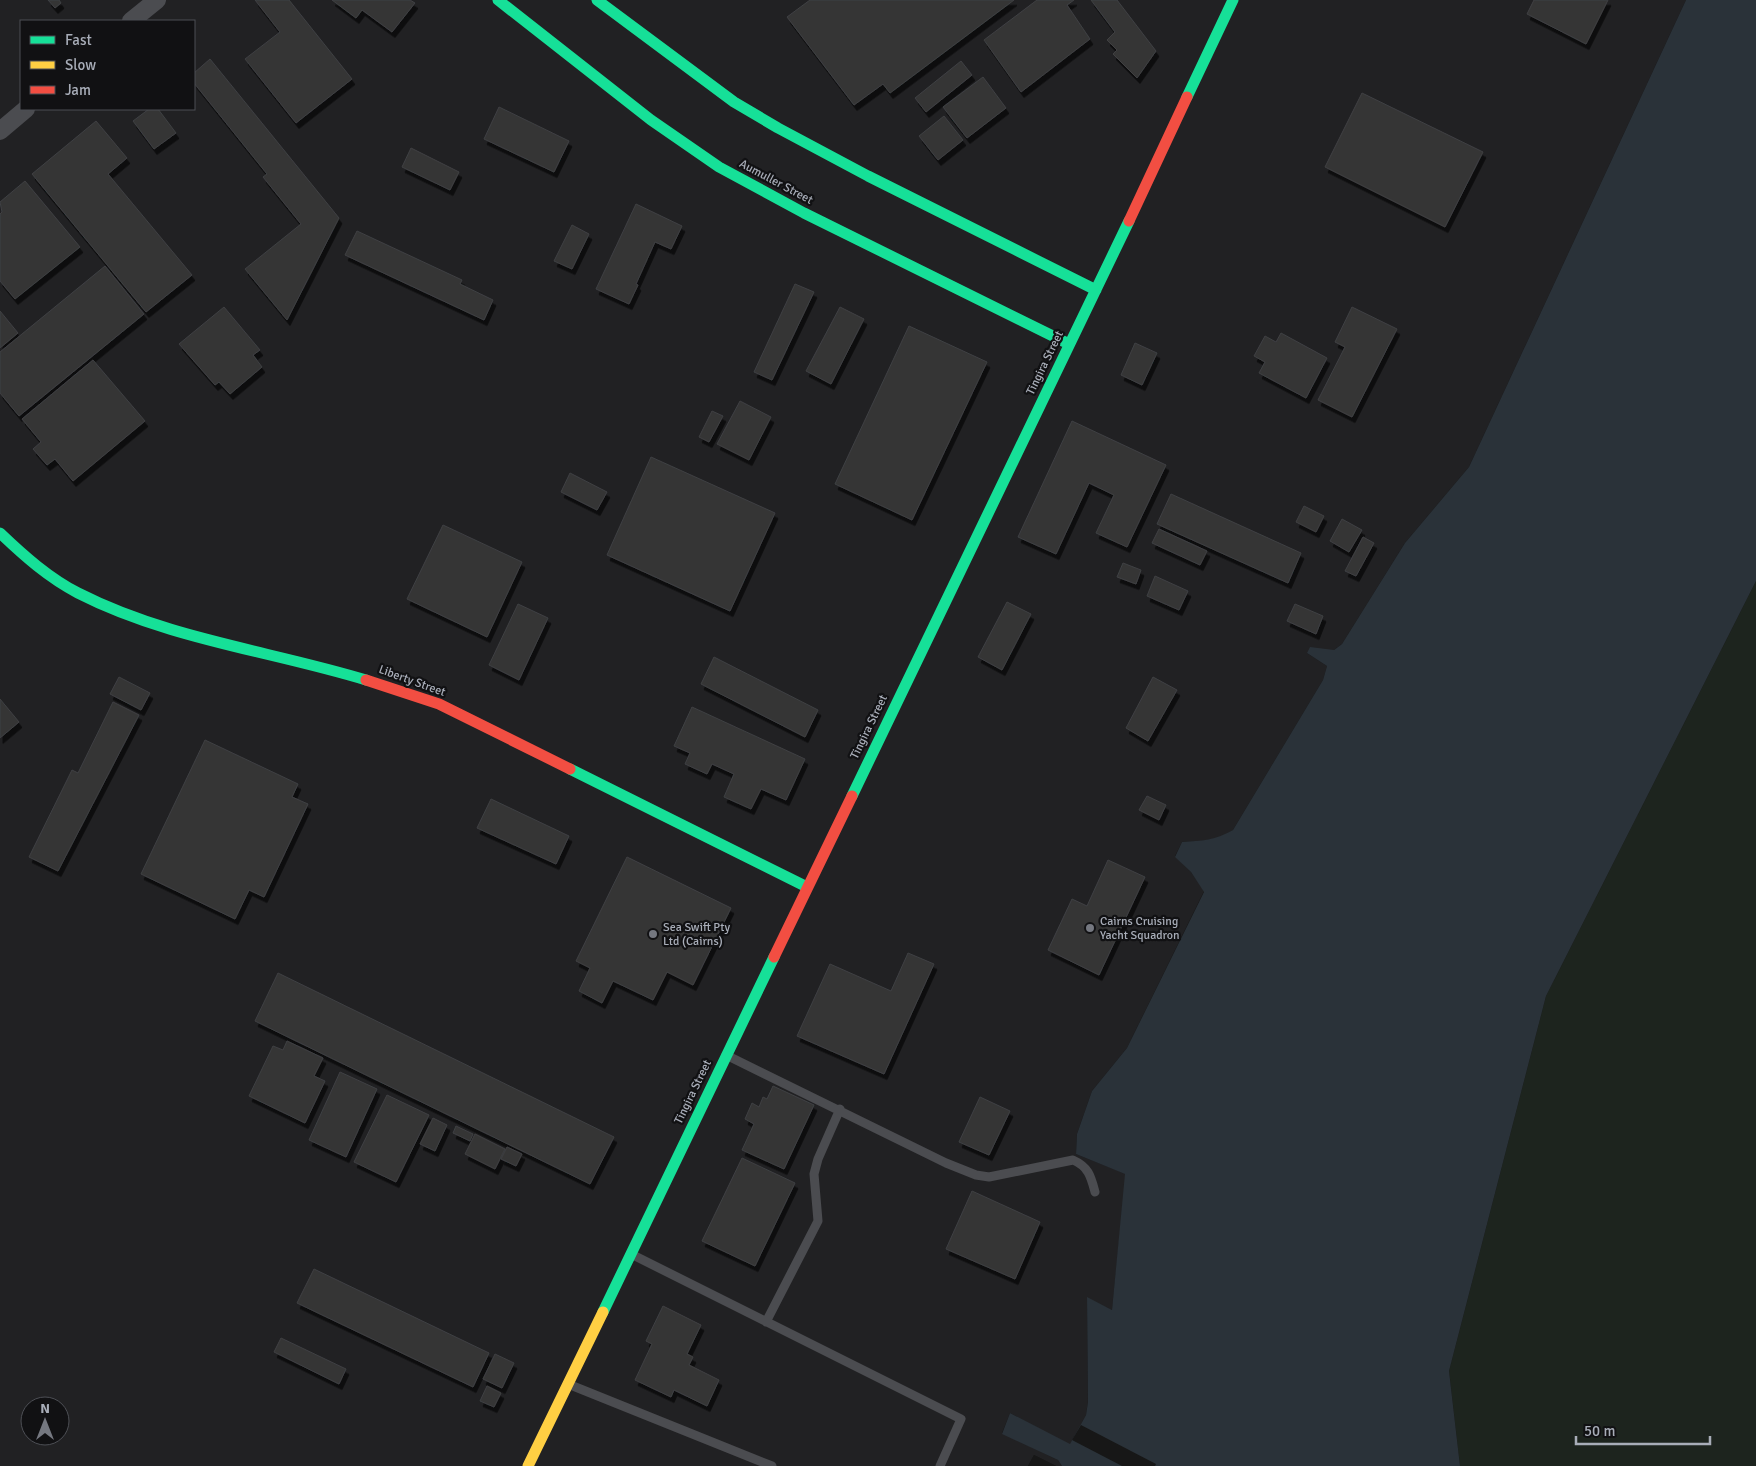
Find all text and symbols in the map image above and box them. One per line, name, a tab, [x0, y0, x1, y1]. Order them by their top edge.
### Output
legend	[20, 20, 195, 110]
text: Fast	[65, 31, 92, 49]
text: Slow	[65, 56, 96, 74]
text: Jam	[65, 81, 91, 99]
street label: Aumuller Street	[737, 156, 815, 208]
street label: Tingira Street	[1023, 328, 1067, 398]
street label: Liberty Street	[377, 662, 447, 700]
street label: Tingira Street	[847, 692, 891, 762]
place label: Cairns Cruising Yacht Squadron	[1100, 914, 1180, 943]
place label: Sea Swift Pty Ltd (Cairns)	[663, 920, 730, 949]
marker: Cairns Cruising Yacht Squadron	[1084, 922, 1096, 934]
marker: Sea Swift Pty Ltd (Cairns)	[647, 928, 659, 940]
street label: Tingira Street	[671, 1057, 715, 1127]
north arrow	[20, 1396, 70, 1446]
text: N	[40, 1400, 50, 1417]
scale bar	[1576, 1414, 1710, 1446]
text: 50 m	[1584, 1422, 1615, 1440]

